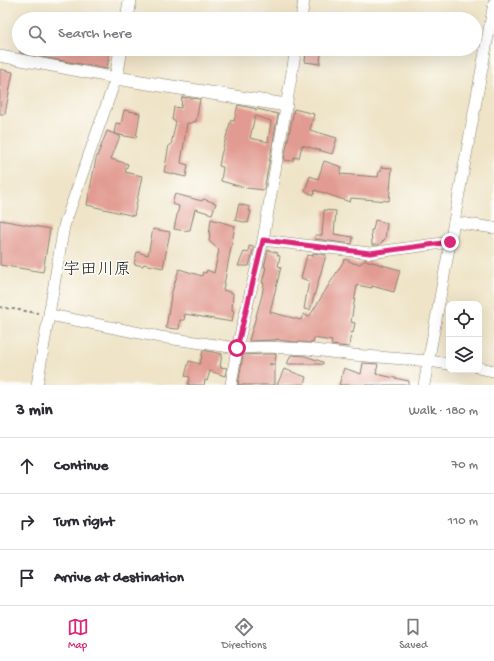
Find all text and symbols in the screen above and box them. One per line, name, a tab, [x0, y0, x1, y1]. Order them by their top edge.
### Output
search box	[12, 12, 482, 56]
icon: search	[26, 23, 48, 45]
text: Search here	[58, 25, 132, 43]
route end	[441, 233, 459, 251]
district label: 宇田川原	[63, 260, 131, 281]
map controls	[446, 301, 482, 373]
button: locate	[446, 301, 482, 337]
button: layers	[446, 337, 482, 373]
route start	[228, 339, 246, 357]
text: 3 min	[16, 401, 53, 421]
text: Walk · 180 m	[409, 404, 478, 419]
icon: ahead	[16, 455, 38, 477]
text: Continue	[54, 457, 108, 475]
text: 70 m	[452, 458, 478, 473]
icon: right	[16, 511, 38, 533]
text: Turn right	[54, 513, 114, 531]
text: 110 m	[448, 514, 478, 529]
icon: arrive	[16, 567, 38, 589]
text: Arrive at destination	[54, 569, 184, 587]
tab: Map	[67, 616, 89, 652]
tab: Directions	[222, 616, 266, 652]
tab: Saved	[399, 616, 427, 652]

